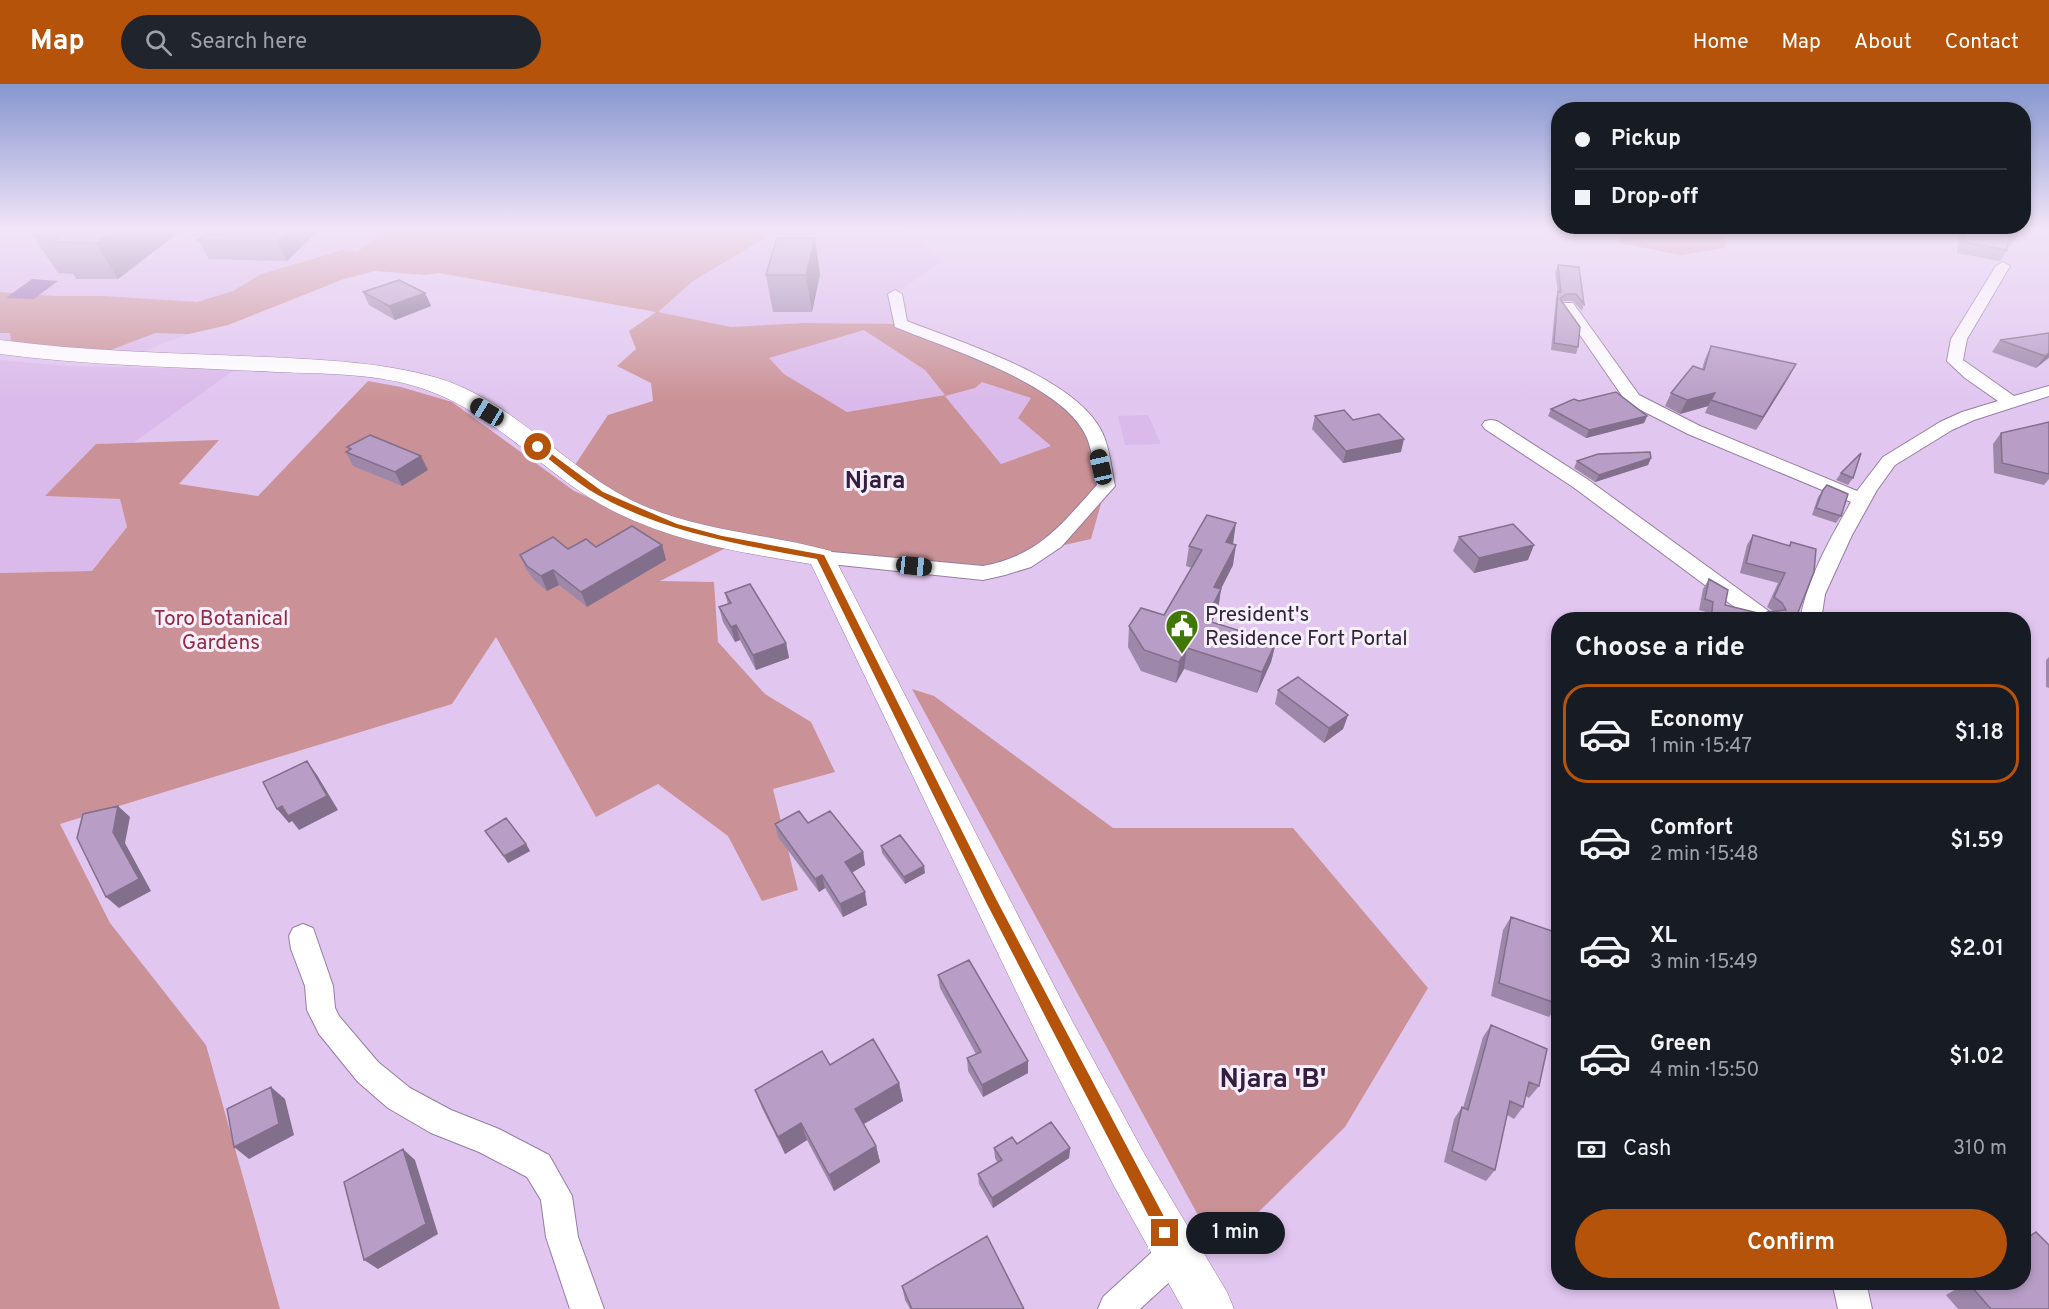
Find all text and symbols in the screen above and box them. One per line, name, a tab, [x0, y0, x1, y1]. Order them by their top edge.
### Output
search box	[121, 15, 541, 69]
text: Map	[30, 24, 85, 60]
icon: search	[142, 26, 175, 59]
text: Search here	[190, 29, 307, 56]
text: Home	[1693, 29, 1749, 56]
text: Map	[1782, 29, 1821, 56]
text: About	[1854, 29, 1912, 56]
text: Contact	[1945, 29, 2019, 56]
text: Pickup	[1611, 126, 1681, 153]
text: Drop-off	[1611, 184, 1698, 211]
car	[467, 395, 507, 429]
route start	[524, 433, 551, 460]
car	[1088, 447, 1114, 487]
district label: Njara	[845, 467, 905, 497]
car	[895, 555, 933, 577]
place label: President's Residence Fort Portal	[1205, 602, 1408, 653]
park label: Toro Botanical Gardens	[154, 606, 288, 657]
public building icon: President's Residence Fort Portal	[1164, 608, 1200, 655]
text: Choose a ride	[1575, 631, 1745, 665]
icon: car	[1578, 707, 1632, 761]
text: Economy	[1650, 707, 1744, 734]
text: $1.18	[1955, 720, 2004, 747]
text: 1 min · 15:47	[1650, 734, 1752, 760]
icon: car	[1578, 815, 1632, 869]
text: Comfort	[1650, 815, 1733, 842]
text: $1.59	[1950, 828, 2004, 855]
text: 2 min · 15:48	[1650, 842, 1759, 868]
icon: car	[1578, 923, 1632, 977]
text: XL	[1650, 923, 1677, 950]
text: $2.01	[1949, 936, 2004, 963]
text: 3 min · 15:49	[1650, 950, 1758, 976]
icon: car	[1578, 1031, 1632, 1085]
text: Green	[1650, 1031, 1712, 1058]
text: $1.02	[1949, 1044, 2004, 1071]
text: 4 min · 15:50	[1650, 1058, 1759, 1084]
district label: Njara 'B'	[1220, 1063, 1326, 1097]
icon: cash	[1575, 1133, 1608, 1166]
text: Cash	[1623, 1136, 1672, 1163]
text: 310 m	[1953, 1136, 2007, 1162]
button: Confirm	[1575, 1209, 2007, 1278]
callout: 1 min	[1186, 1212, 1285, 1254]
route end	[1151, 1219, 1178, 1246]
text: 1 min	[1212, 1220, 1259, 1246]

